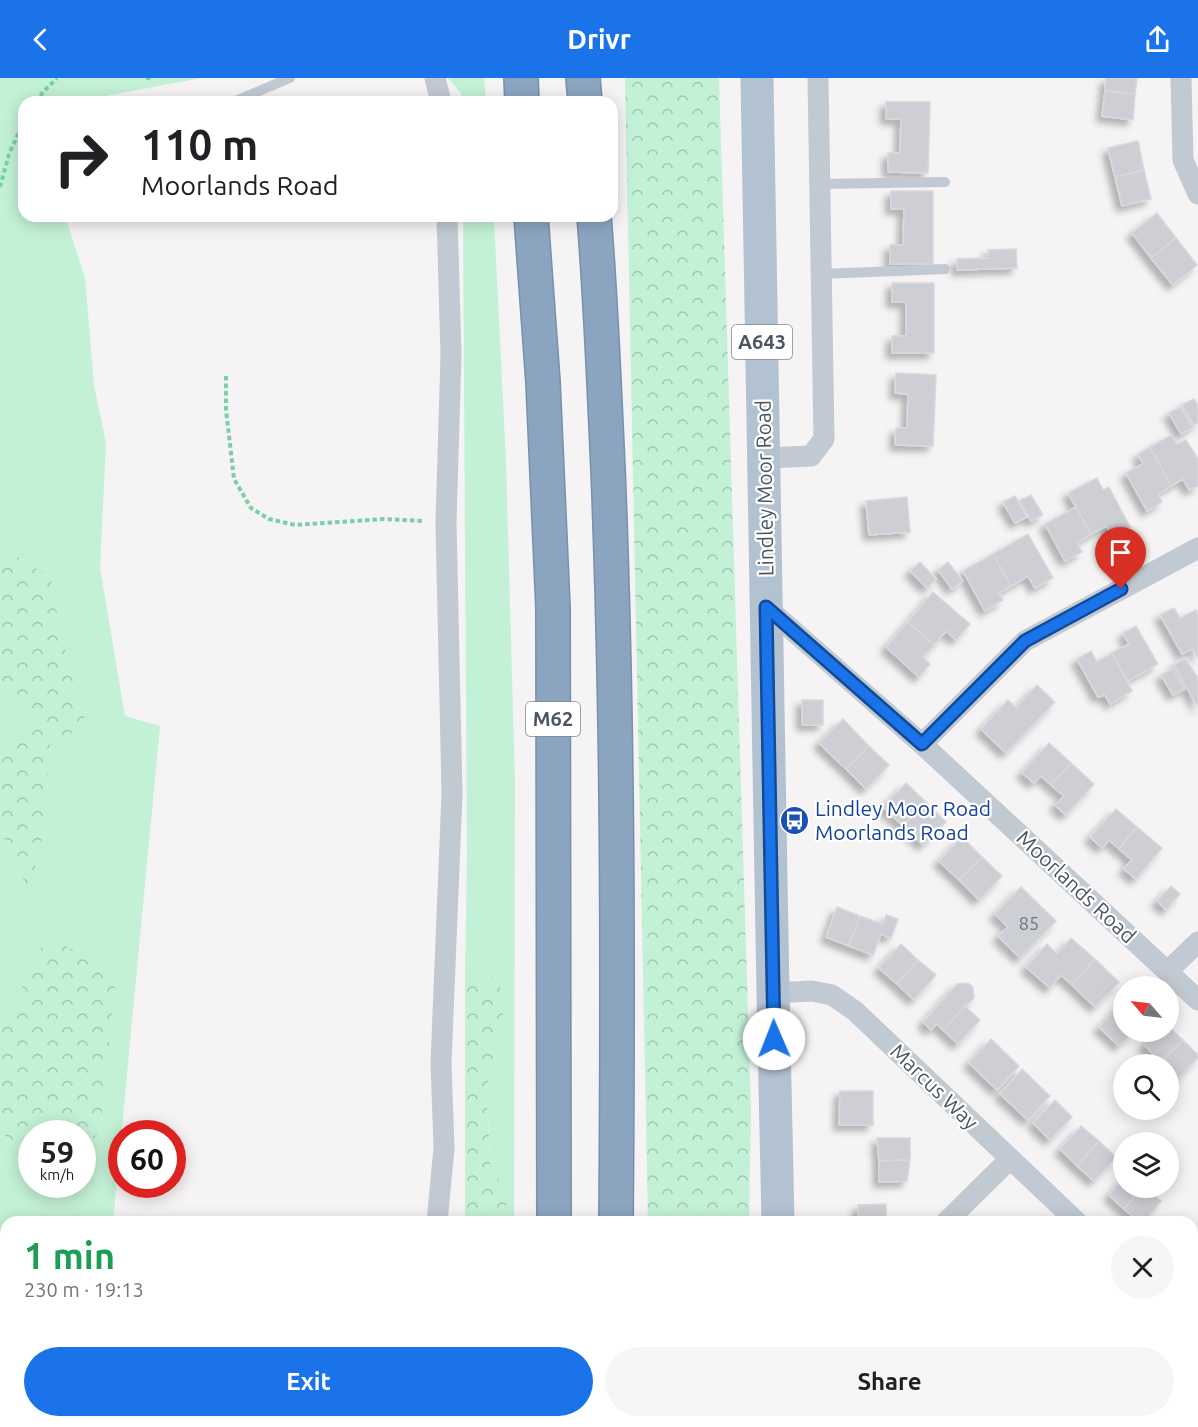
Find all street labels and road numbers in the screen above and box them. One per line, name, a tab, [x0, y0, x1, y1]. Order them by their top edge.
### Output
road number: A643	[732, 325, 792, 359]
street label: Lindley Moor Road	[750, 400, 778, 576]
road number: M62	[526, 702, 580, 736]
street label: Moorlands Road	[1012, 825, 1141, 947]
street label: Marcus Way	[886, 1039, 984, 1134]

